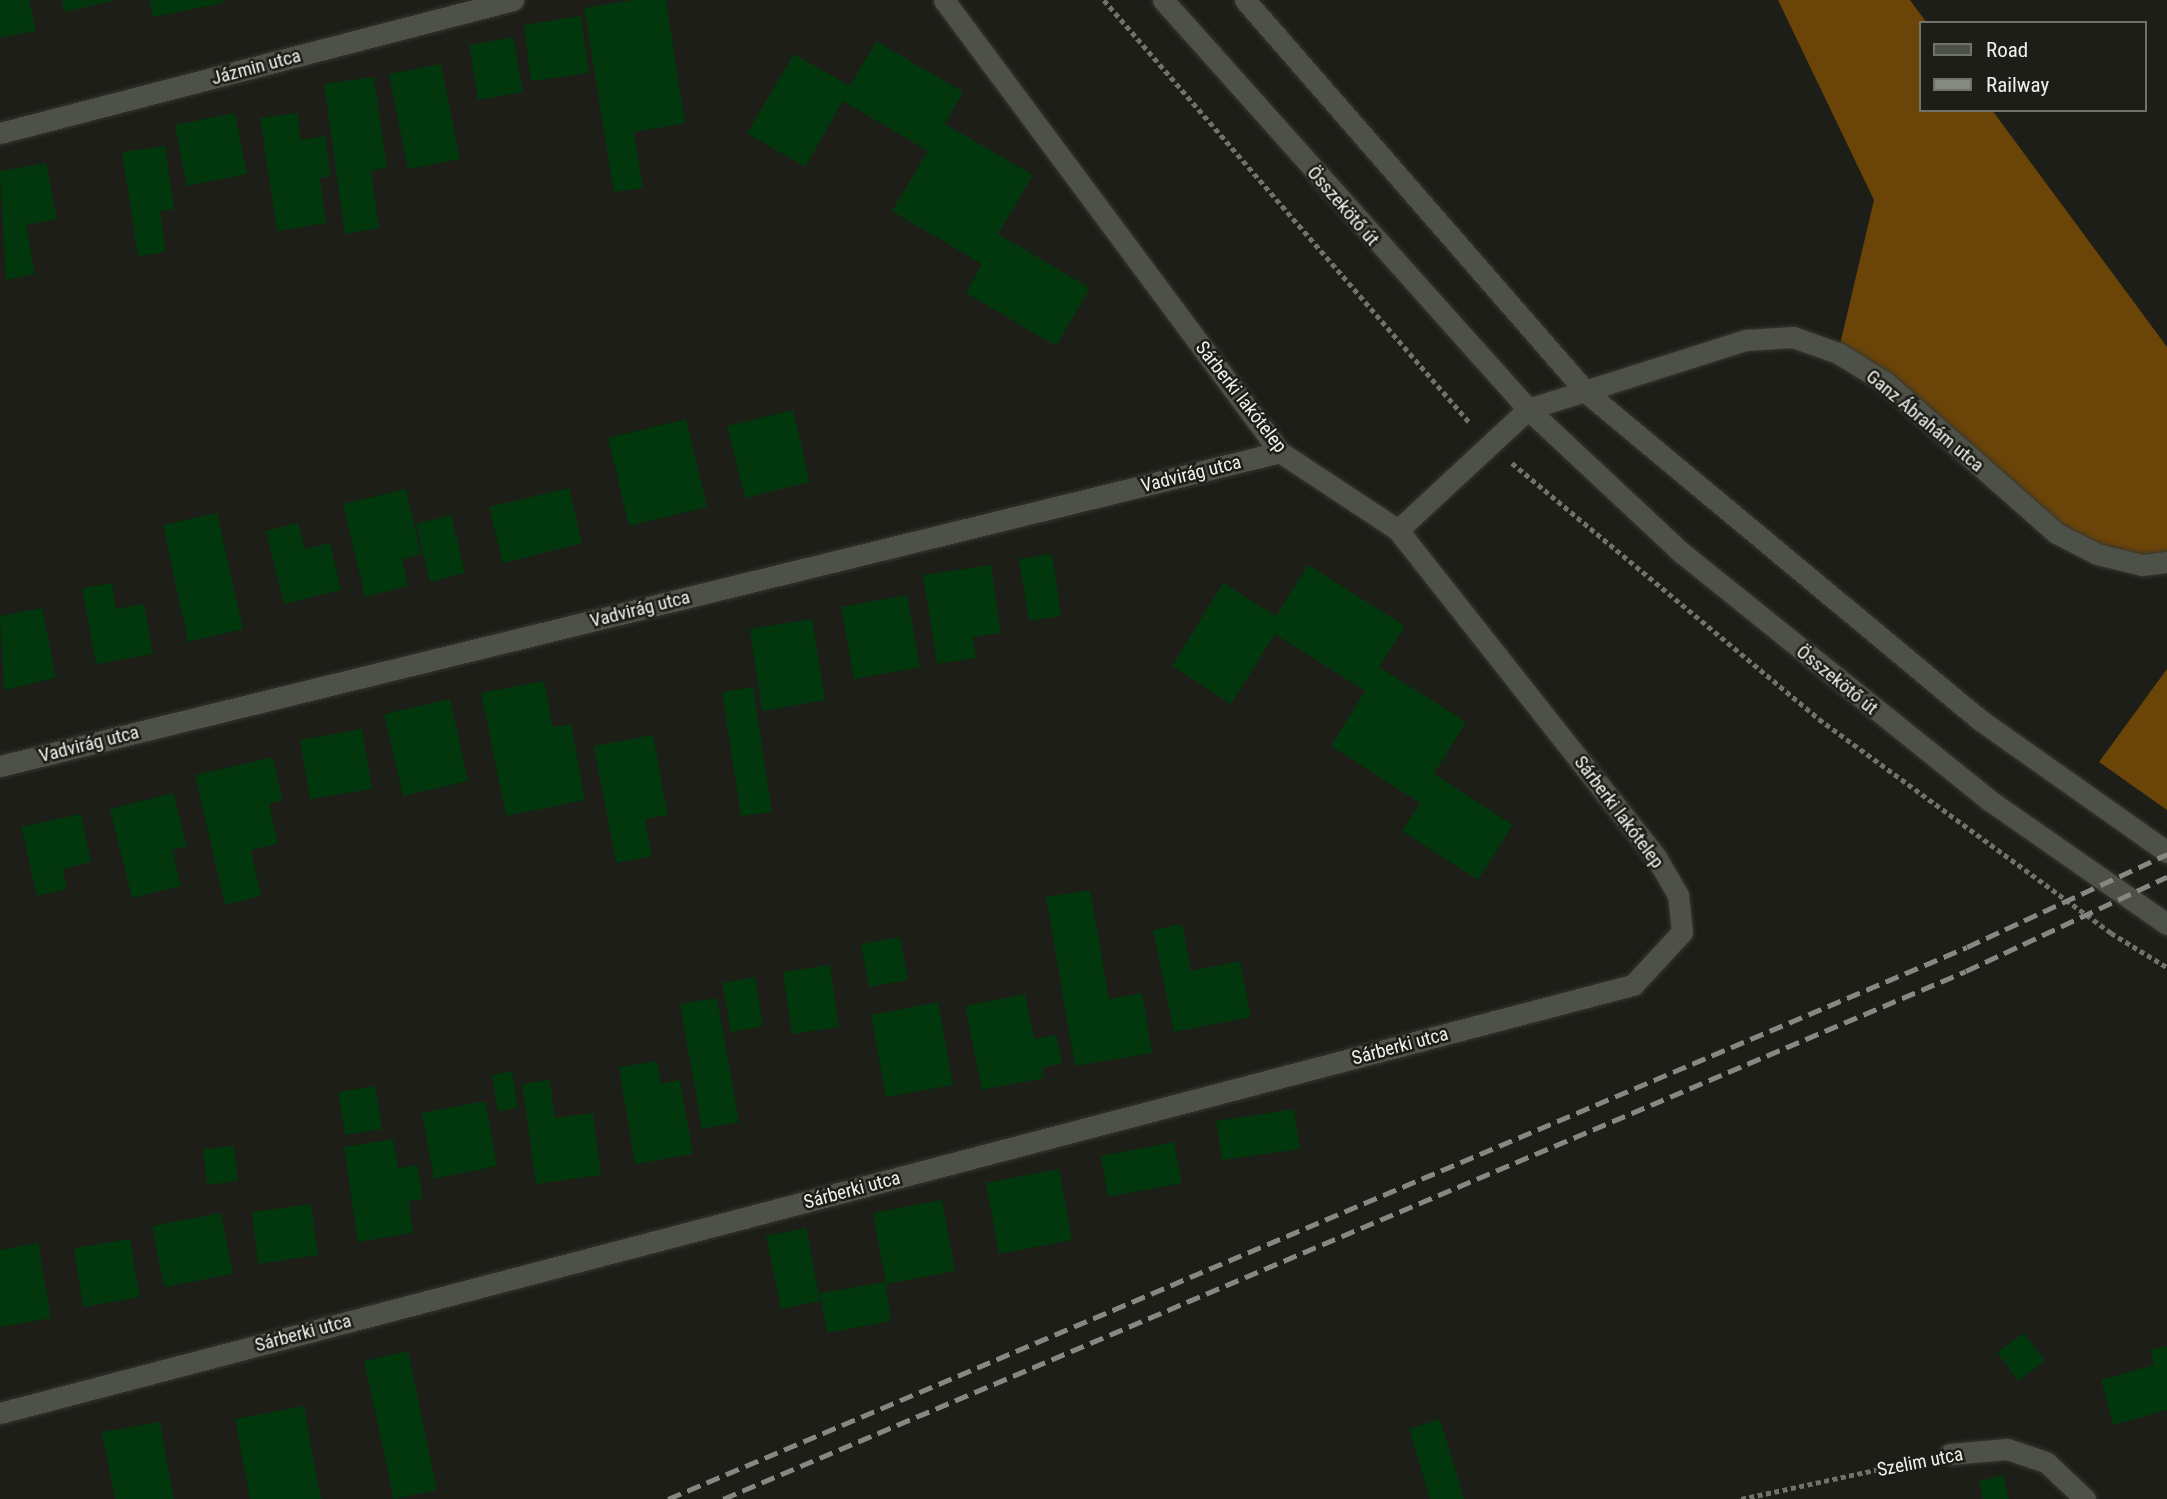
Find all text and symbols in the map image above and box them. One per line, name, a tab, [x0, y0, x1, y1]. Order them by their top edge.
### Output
legend	[1918, 21, 2146, 112]
text: Road	[1986, 38, 2028, 62]
street label: Jázmin utca	[209, 44, 303, 90]
text: Railway	[1986, 73, 2049, 97]
street label: Összekötő út	[1302, 162, 1384, 250]
street label: Sárberki lakótelep	[1191, 337, 1291, 457]
street label: Ganz Ábrahám utca	[1861, 365, 1989, 477]
street label: Vadvirág utca	[1139, 451, 1243, 497]
street label: Vadvirág utca	[588, 586, 692, 632]
street label: Összekötő út	[1792, 640, 1882, 720]
street label: Vadvirág utca	[37, 721, 141, 767]
street label: Sárberki lakótelep	[1569, 751, 1669, 873]
street label: Sárberki utca	[1349, 1022, 1451, 1070]
street label: Sárberki utca	[801, 1166, 903, 1214]
street label: Sárberki utca	[252, 1309, 354, 1357]
street label: Szelim utca	[1875, 1443, 1965, 1481]

